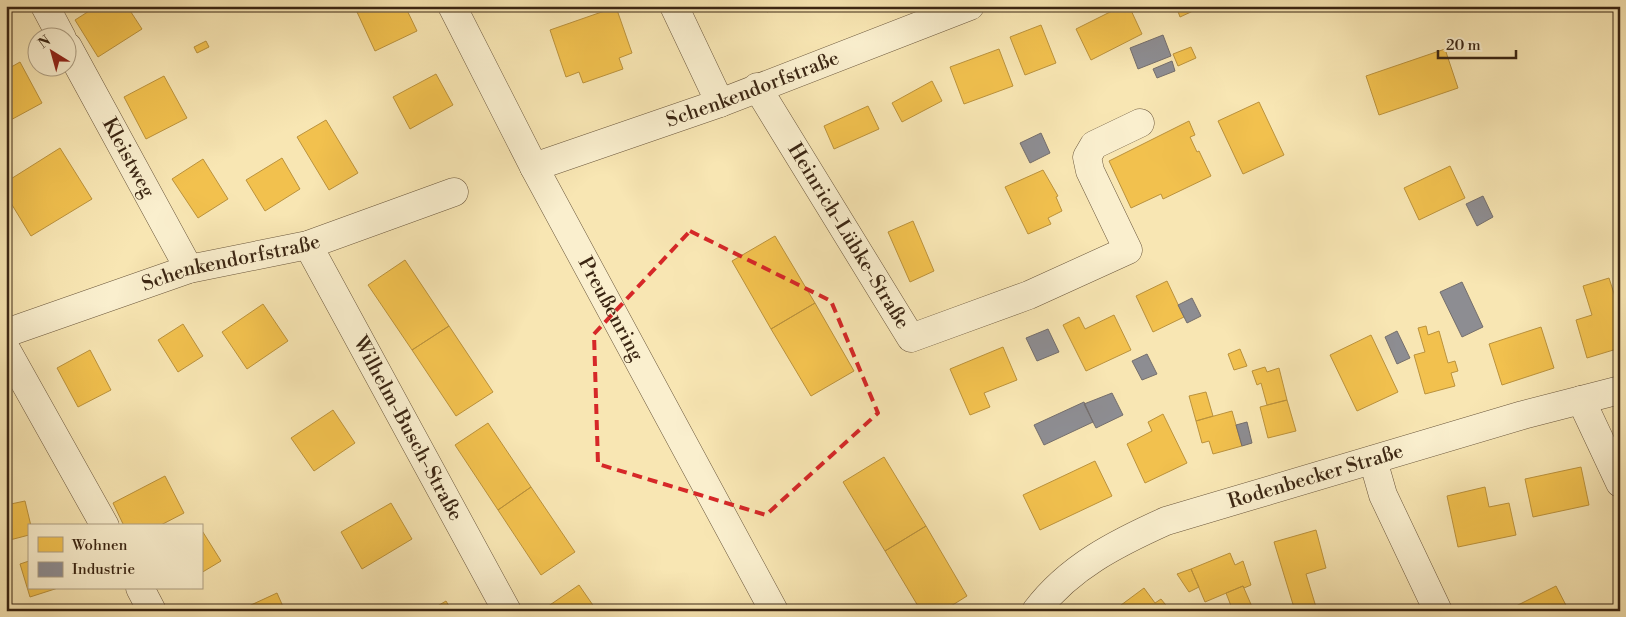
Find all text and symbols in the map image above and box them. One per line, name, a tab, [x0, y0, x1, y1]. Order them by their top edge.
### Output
north arrow	[28, 28, 78, 78]
scale bar	[1438, 28, 1516, 60]
text: N	[35, 32, 55, 53]
text: 20 m	[1446, 36, 1481, 55]
street label: Schenkendorfstraße	[663, 45, 843, 133]
street label: Kleistweg	[96, 113, 160, 203]
street label: Heinrich-Lübke-Straße	[782, 139, 915, 334]
street label: Schenkendorfstraße	[138, 229, 324, 297]
street label: Preußenring	[572, 252, 649, 366]
street label: Wilhelm-Busch-Straße	[347, 331, 468, 525]
street label: Rodenbecker Straße	[1225, 439, 1406, 514]
legend	[28, 524, 202, 590]
text: Wohnen	[71, 536, 127, 555]
text: Industrie	[72, 560, 135, 579]

